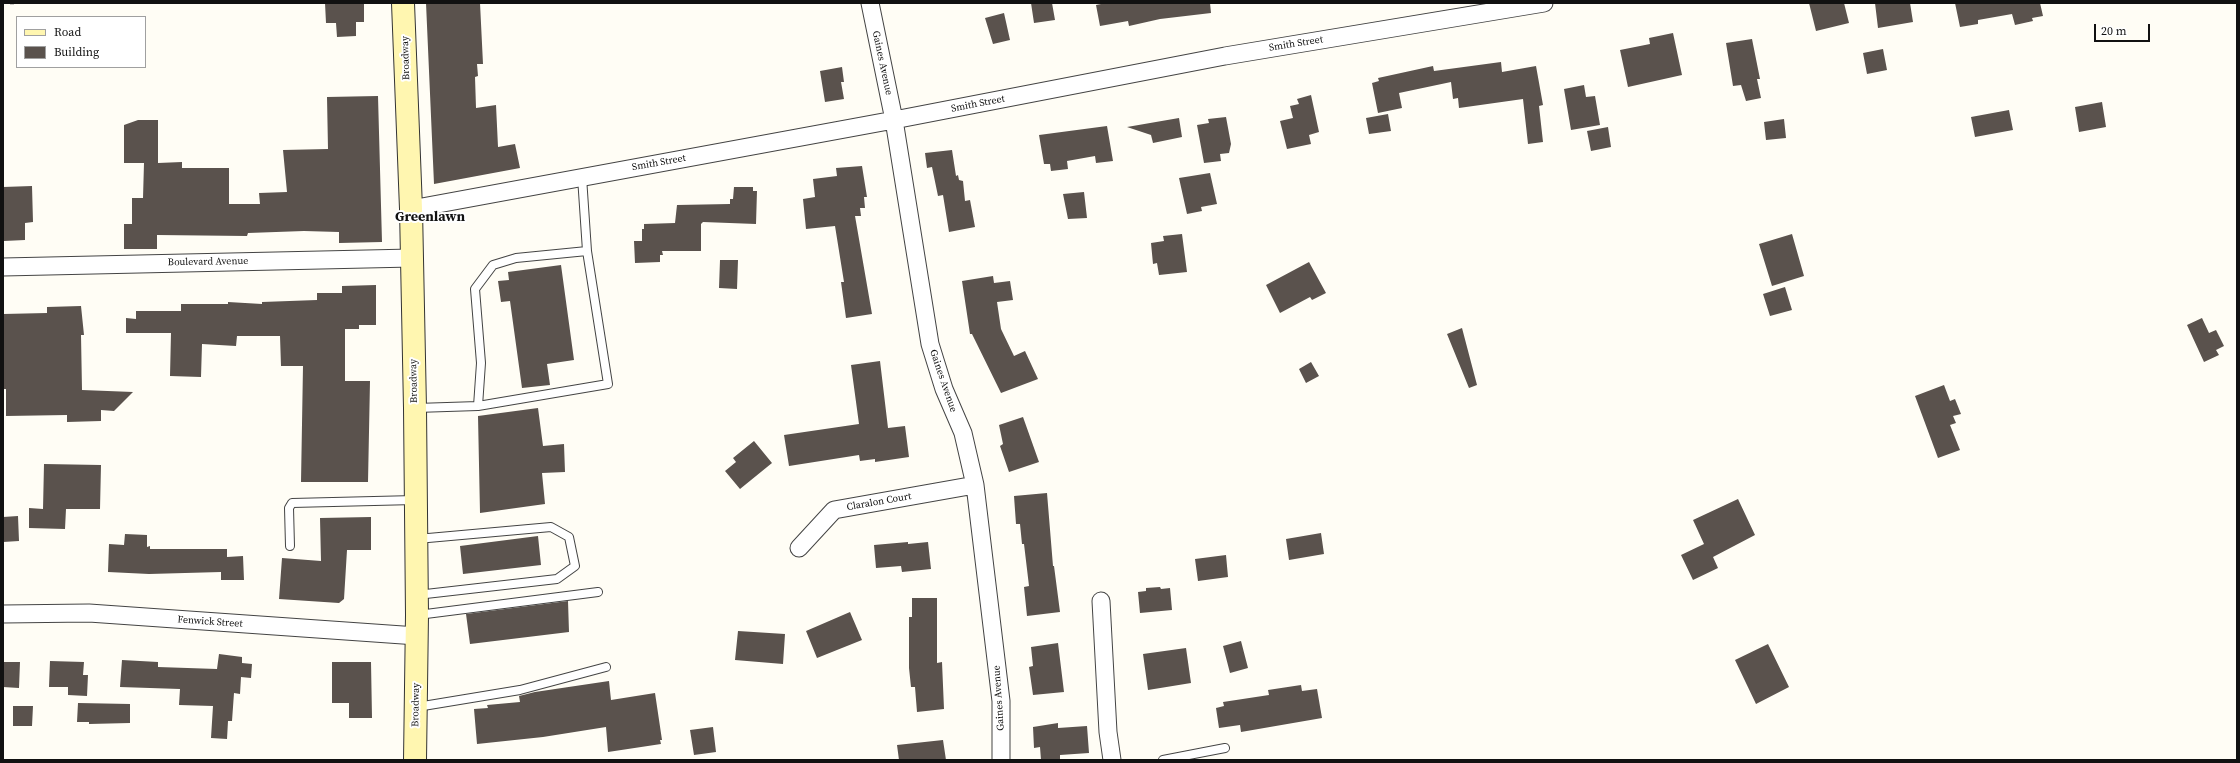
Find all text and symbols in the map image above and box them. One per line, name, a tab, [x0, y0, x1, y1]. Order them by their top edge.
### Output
legend	[16, 16, 146, 68]
scale bar	[2096, 16, 2152, 42]
text: 20 m	[2101, 23, 2127, 39]
text: Road	[54, 24, 81, 40]
street label: Gaines Avenue	[869, 30, 895, 96]
street label: Smith Street	[1268, 34, 1324, 54]
street label: Broadway	[399, 36, 413, 80]
text: Building	[54, 44, 99, 60]
street label: Smith Street	[950, 93, 1006, 115]
street label: Smith Street	[631, 152, 687, 174]
district label: Greenlawn	[395, 209, 465, 225]
street label: Boulevard Avenue	[168, 255, 248, 269]
street label: Gaines Avenue	[927, 348, 959, 414]
street label: Broadway	[408, 359, 420, 403]
street label: Claralon Court	[846, 490, 912, 514]
street label: Fenwick Street	[177, 614, 243, 630]
street label: Gaines Avenue	[991, 665, 1007, 731]
street label: Broadway	[410, 683, 422, 727]

